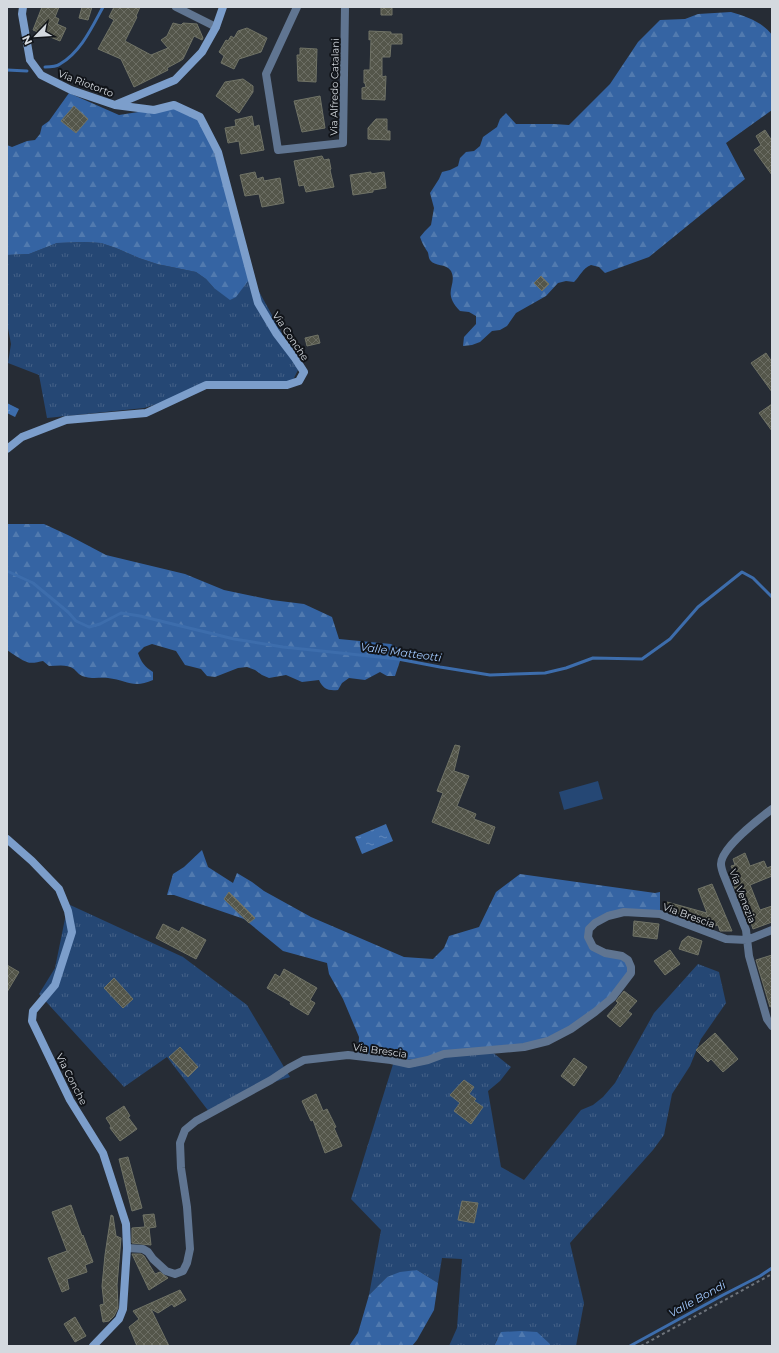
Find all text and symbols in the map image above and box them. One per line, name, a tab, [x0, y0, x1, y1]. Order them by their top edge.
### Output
north arrow	[16, 16, 56, 56]
text: N	[19, 33, 35, 47]
street label: Via Alfredo Catalani	[327, 38, 342, 136]
street label: Via Riotorto	[56, 67, 116, 100]
street label: Via Conche	[269, 309, 312, 363]
water label: Valle Matteotti	[360, 639, 443, 665]
street label: Via Venezia	[726, 867, 759, 925]
street label: Via Brescia	[661, 900, 717, 931]
street label: Via Brescia	[352, 1040, 408, 1061]
street label: Via Conche	[53, 1051, 90, 1107]
water label: Valle Bondi	[666, 1278, 728, 1320]

